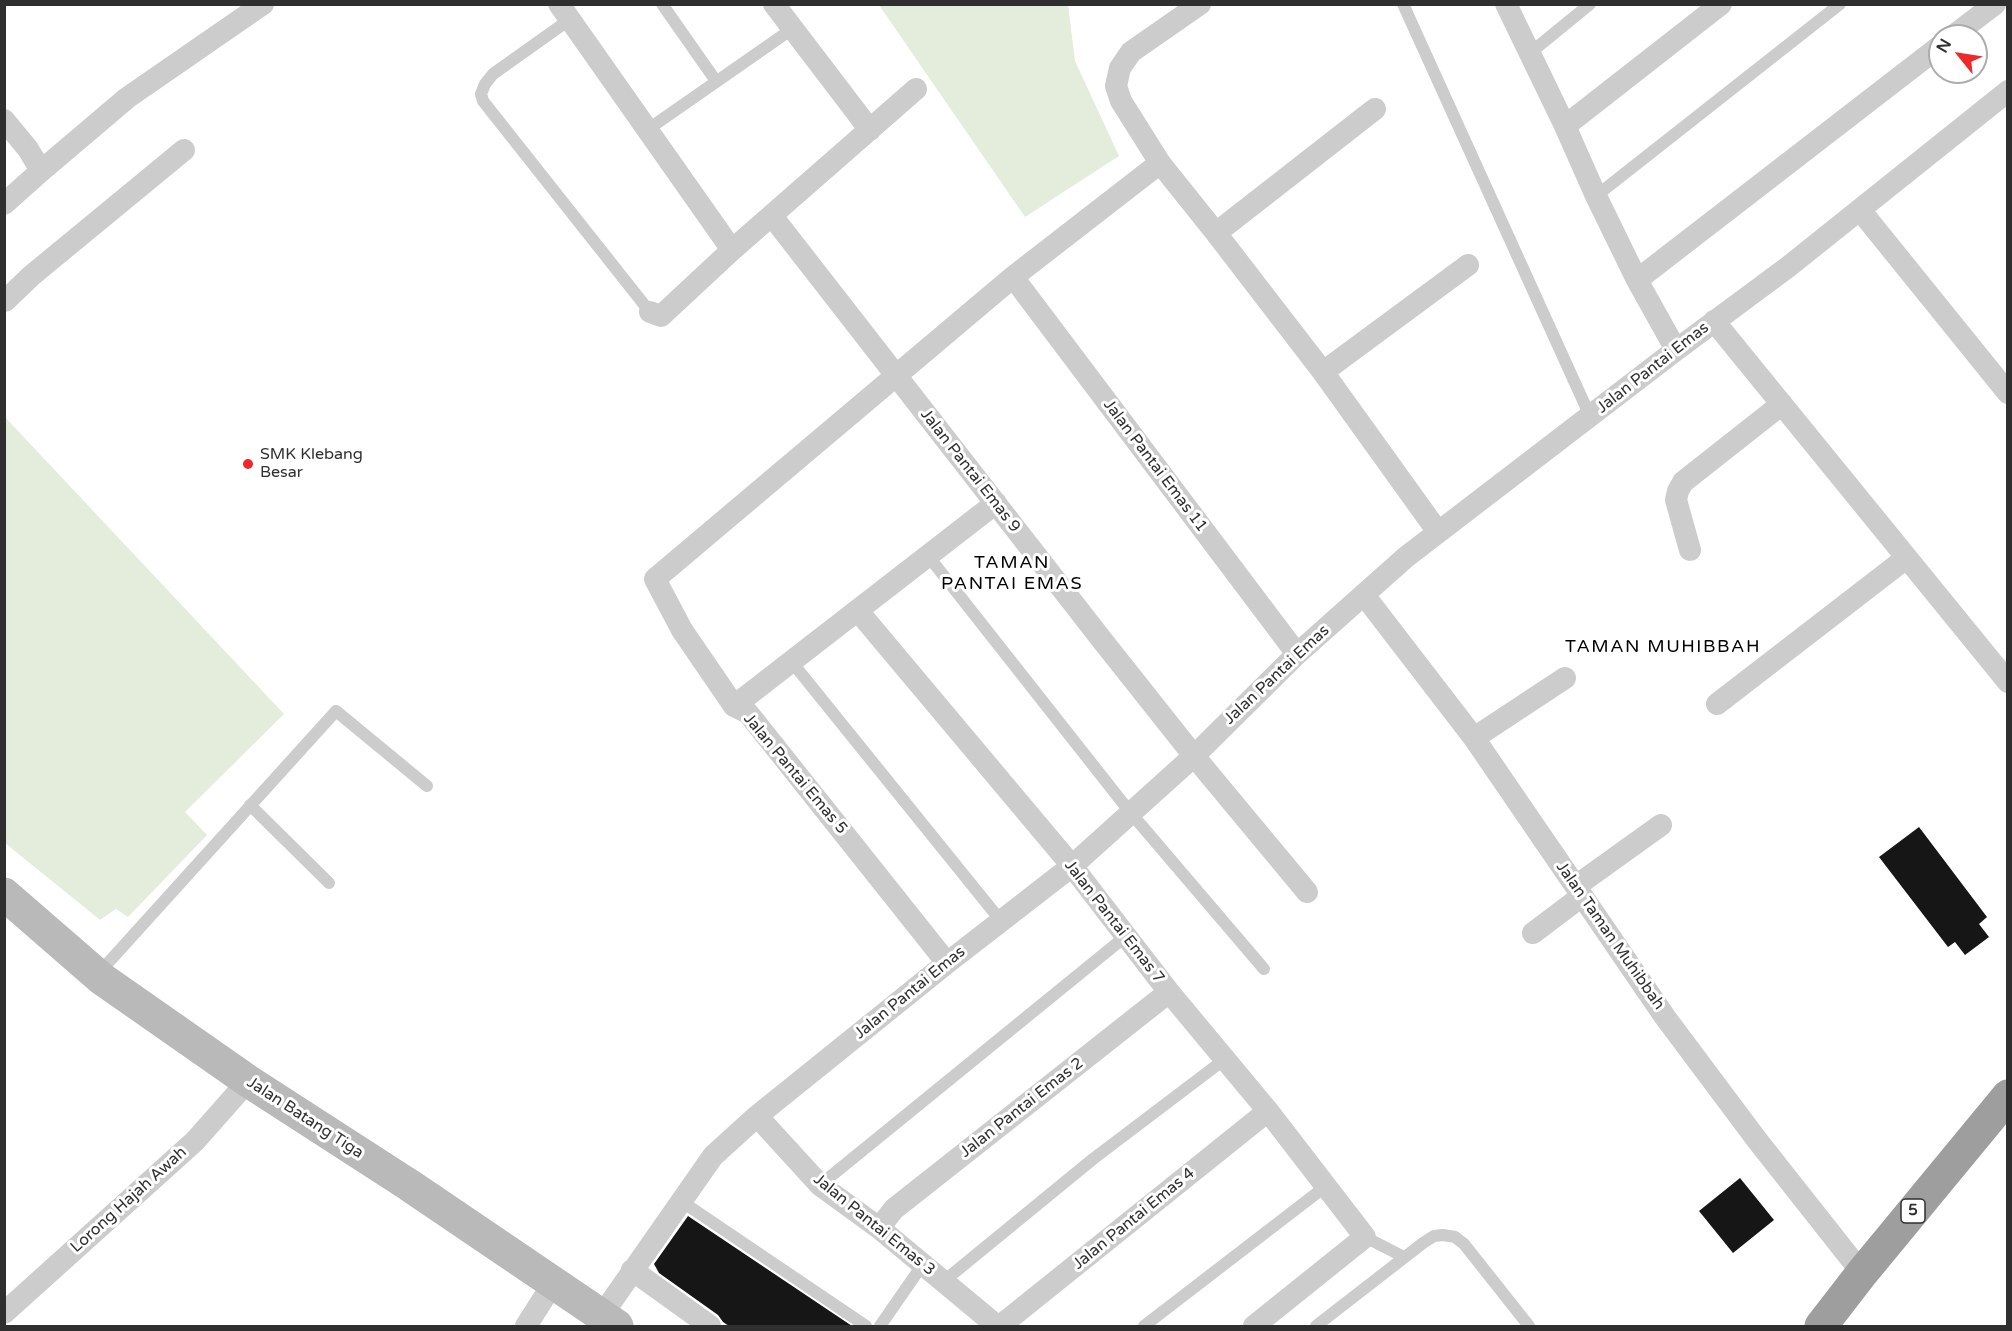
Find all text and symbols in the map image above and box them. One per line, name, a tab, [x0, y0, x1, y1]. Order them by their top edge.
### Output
north arrow	[1928, 24, 1988, 84]
text: N	[1932, 35, 1956, 57]
street label: Jalan Pantai Emas	[1593, 318, 1713, 418]
street label: Jalan Pantai Emas 11	[1099, 396, 1211, 536]
street label: Jalan Pantai Emas 9	[916, 406, 1024, 536]
place label: SMK Klebang Besar	[260, 445, 363, 483]
marker: SMK Klebang Besar	[241, 457, 255, 471]
district label: TAMAN PANTAI EMAS	[941, 552, 1083, 594]
street label: Jalan Pantai Emas	[1220, 621, 1334, 729]
district label: TAMAN MUHIBBAH	[1565, 636, 1761, 658]
street label: Jalan Pantai Emas 5	[739, 710, 851, 838]
street label: Jalan Pantai Emas 7	[1060, 857, 1168, 987]
street label: Jalan Taman Muhibbah	[1552, 858, 1668, 1014]
street label: Jalan Pantai Emas	[851, 942, 969, 1044]
street label: Jalan Pantai Emas 2	[957, 1054, 1087, 1162]
street label: Jalan Batang Tiga	[243, 1073, 367, 1163]
street label: Lorong Hajah Awah	[67, 1143, 191, 1257]
street label: Jalan Pantai Emas 4	[1069, 1164, 1199, 1274]
street label: Jalan Pantai Emas 3	[809, 1170, 939, 1280]
road number: 5	[1901, 1199, 1925, 1223]

